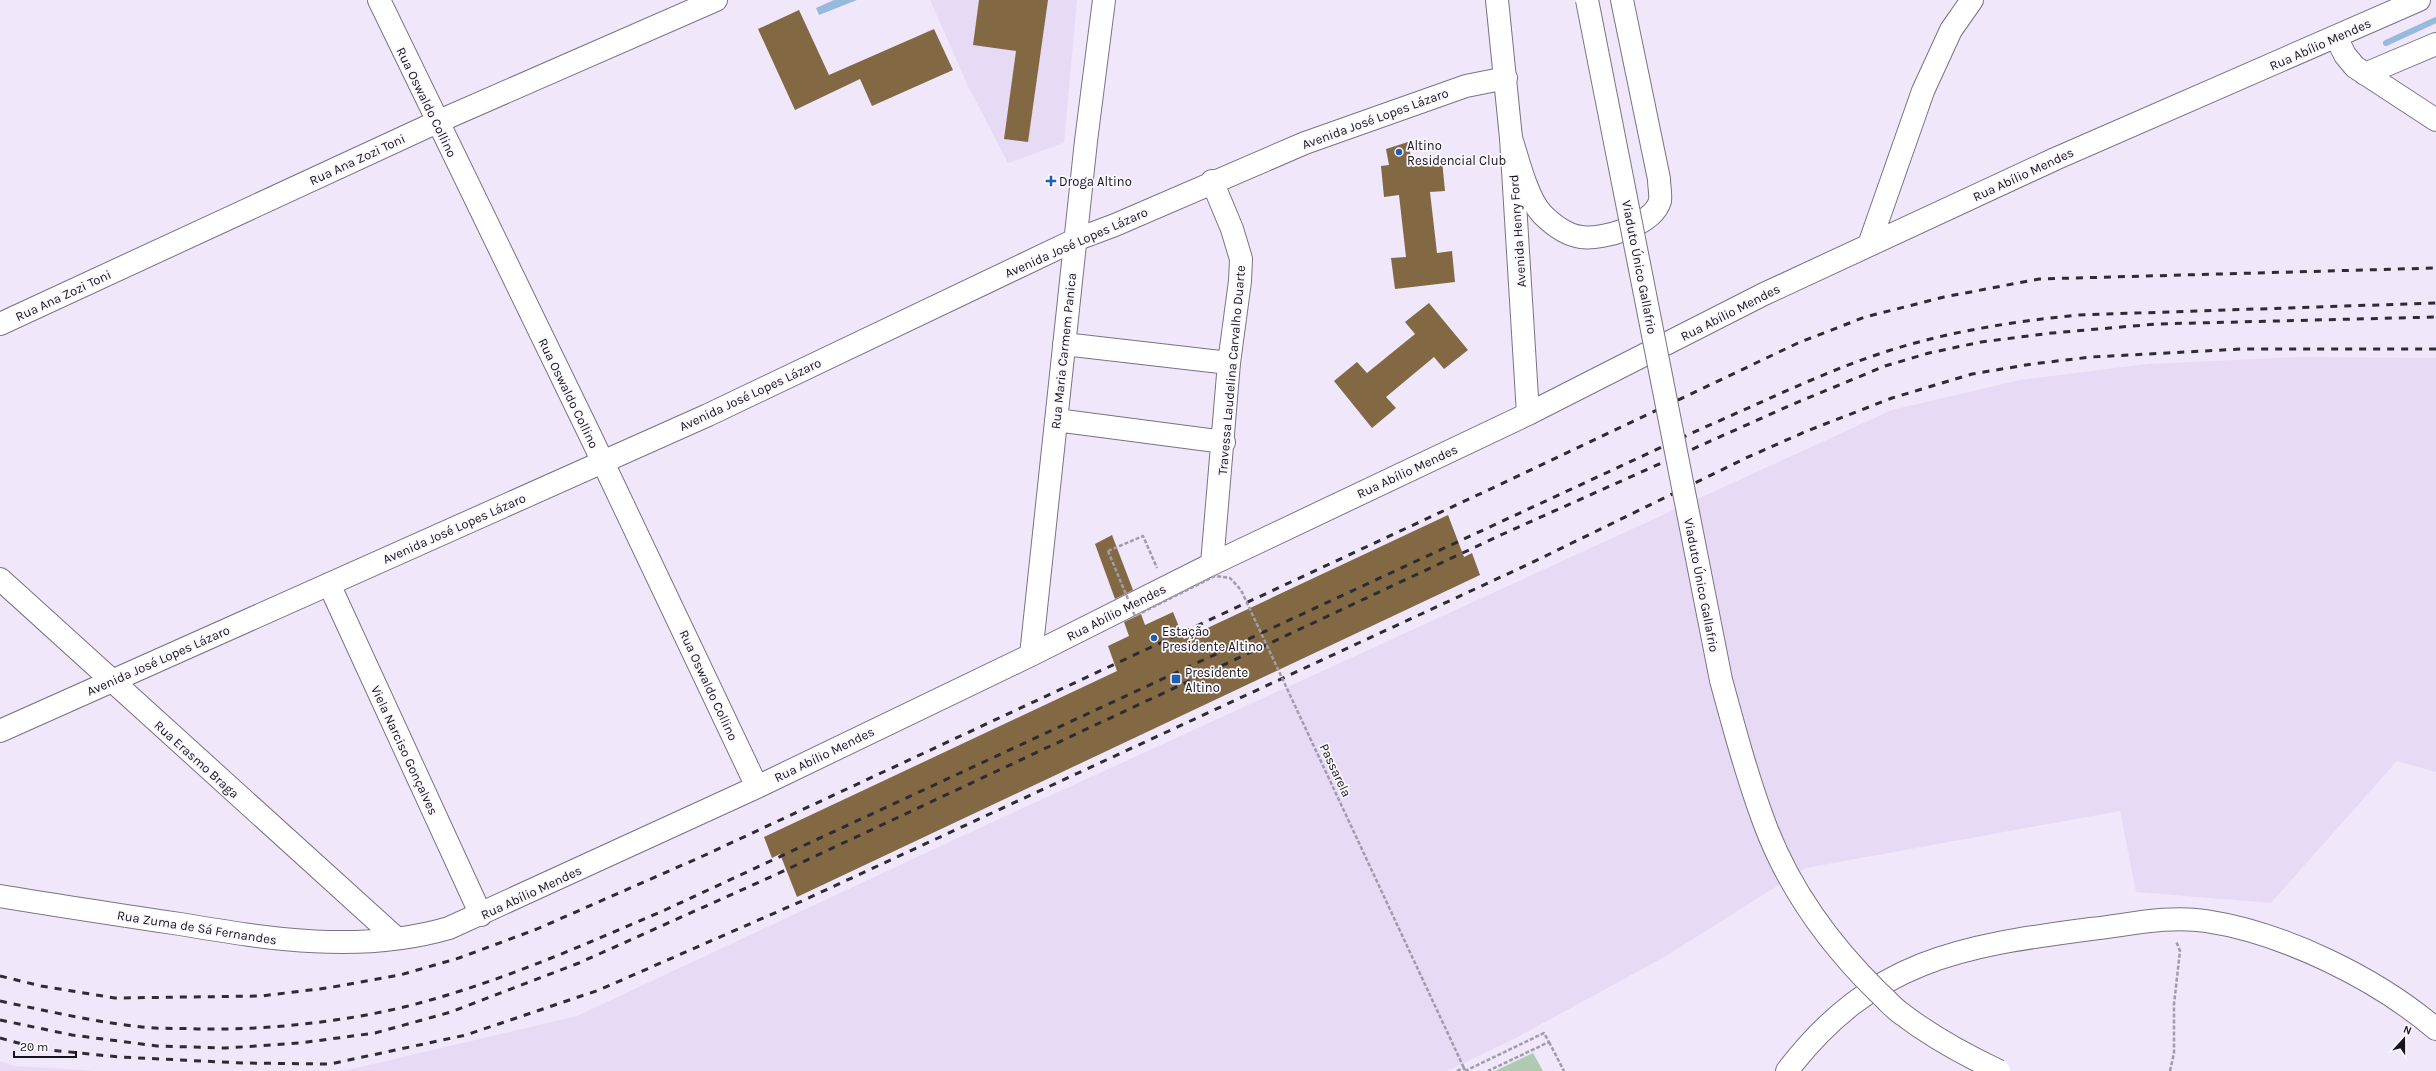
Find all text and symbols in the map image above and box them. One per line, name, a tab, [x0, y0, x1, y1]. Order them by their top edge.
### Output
street label: Rua Abílio Mendes	[2267, 15, 2373, 74]
street label: Rua Oswaldo Collino	[393, 45, 460, 160]
street label: Avenida José Lopes Lázaro	[1300, 85, 1450, 152]
street label: Rua Ana Zozi Toni	[307, 131, 407, 188]
place label: Altino Residencial Club	[1407, 138, 1506, 168]
street label: Rua Abílio Mendes	[1970, 144, 2076, 204]
marker: Altino Residencial Club	[1394, 147, 1404, 157]
place label: Droga Altino	[1059, 174, 1132, 189]
street label: Avenida Henry Ford	[1506, 174, 1529, 288]
marker: Droga Altino	[1046, 176, 1056, 186]
street label: Viaduto Único Gallafrio	[1619, 198, 1662, 335]
street label: Avenida José Lopes Lázaro	[1002, 204, 1150, 281]
street label: Travessa Laudelina Carvalho Duarte	[1215, 264, 1248, 476]
street label: Rua Ana Zozi Toni	[13, 267, 113, 324]
street label: Rua Maria Carmem Panica	[1048, 272, 1079, 430]
street label: Rua Abílio Mendes	[1678, 281, 1783, 344]
street label: Rua Oswaldo Collino	[535, 336, 602, 451]
street label: Avenida José Lopes Lázaro	[677, 355, 824, 434]
street label: Rua Abílio Mendes	[1354, 441, 1460, 501]
street label: Avenida José Lopes Lázaro	[380, 490, 528, 567]
street label: Viaduto Único Gallafrio	[1681, 516, 1724, 653]
street label: Rua Abílio Mendes	[1064, 581, 1169, 644]
street label: Avenida José Lopes Lázaro	[84, 622, 232, 699]
place label: Estação Presidente Altino	[1162, 624, 1263, 654]
street label: Rua Oswaldo Collino	[676, 627, 741, 743]
marker: Estação Presidente Altino	[1149, 633, 1159, 643]
place label: Presidente Altino	[1185, 665, 1248, 695]
marker: Presidente Altino	[1170, 673, 1182, 685]
street label: Viela Narciso Gonçalves	[368, 683, 441, 817]
street label: Rua Erasmo Braga	[151, 717, 242, 801]
street label: Rua Abílio Mendes	[772, 724, 877, 785]
street label: Passarela	[1317, 741, 1354, 799]
street label: Rua Abílio Mendes	[478, 862, 584, 922]
street label: Rua Zuma de Sá Fernandes	[116, 907, 278, 948]
north arrow	[2384, 1019, 2424, 1059]
text: N	[2401, 1023, 2413, 1038]
scale bar	[14, 1033, 76, 1059]
text: 20 m	[20, 1040, 48, 1054]

